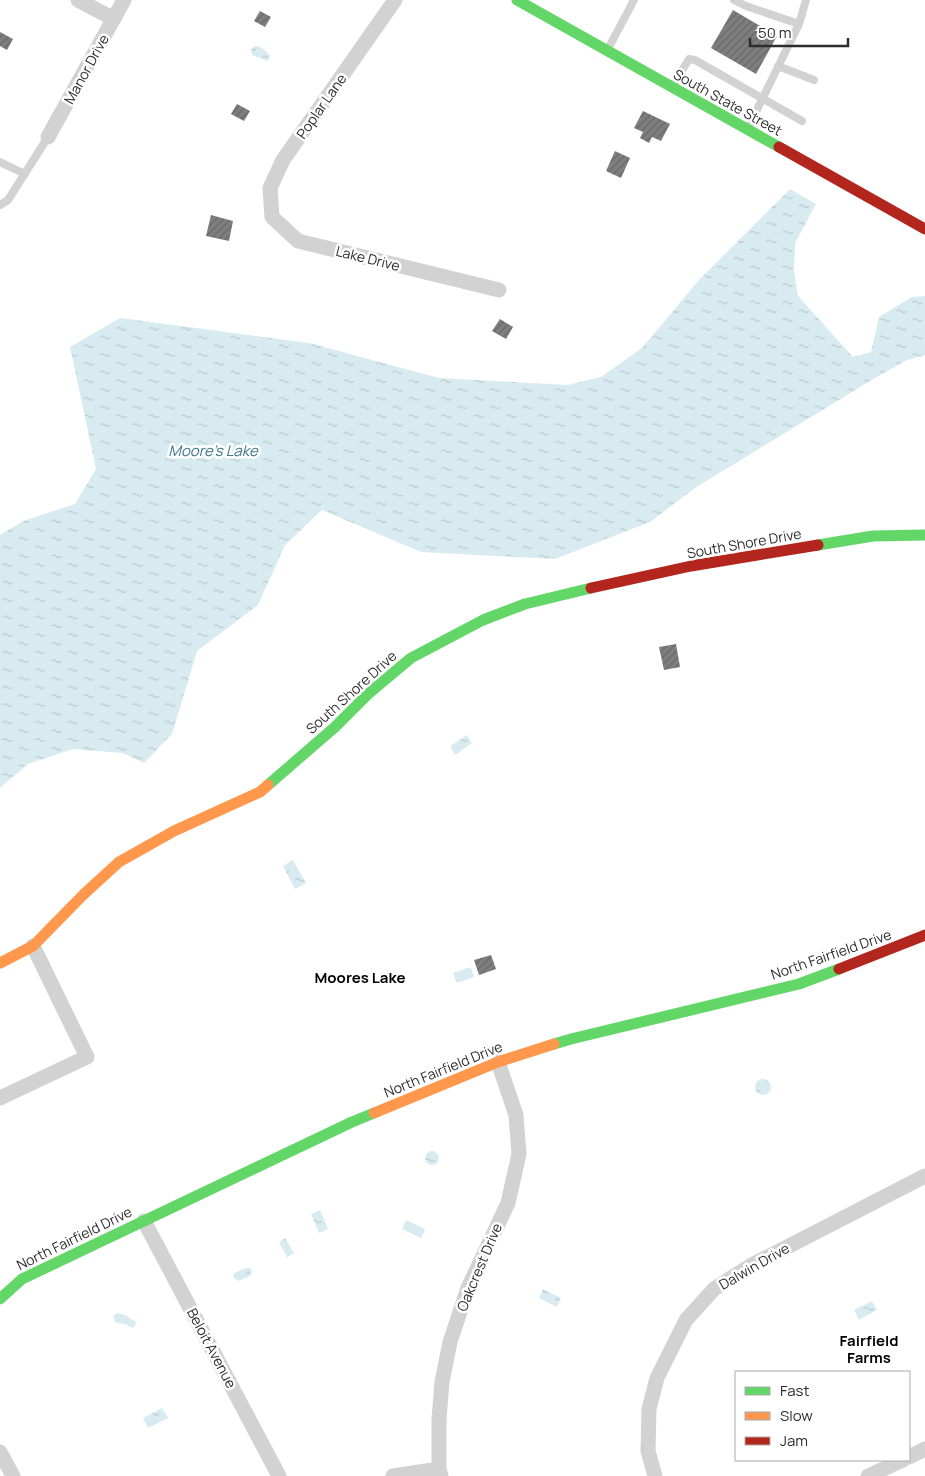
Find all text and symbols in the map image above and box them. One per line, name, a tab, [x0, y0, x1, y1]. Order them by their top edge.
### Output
scale bar	[750, 15, 848, 47]
text: 50 m	[758, 22, 792, 43]
street label: Manor Drive	[59, 31, 113, 107]
street label: South State Street	[670, 64, 786, 140]
street label: Poplar Lane	[292, 70, 350, 142]
street label: Lake Drive	[334, 241, 402, 275]
water label: Moore's Lake	[168, 440, 259, 461]
street label: South Shore Drive	[685, 524, 803, 562]
street label: South Shore Drive	[302, 646, 400, 738]
street label: North Fairfield Drive	[768, 924, 894, 984]
district label: Moores Lake	[315, 967, 405, 988]
street label: North Fairfield Drive	[381, 1037, 505, 1101]
street label: North Fairfield Drive	[13, 1202, 135, 1274]
street label: Oakcrest Drive	[452, 1220, 506, 1314]
street label: Dalwin Drive	[715, 1238, 793, 1294]
street label: Beloit Avenue	[183, 1305, 241, 1391]
district label: Fairfield Farms	[840, 1330, 898, 1368]
legend	[735, 1371, 910, 1461]
text: Fast	[780, 1380, 809, 1401]
text: Slow	[780, 1405, 813, 1426]
text: Jam	[780, 1430, 808, 1451]

